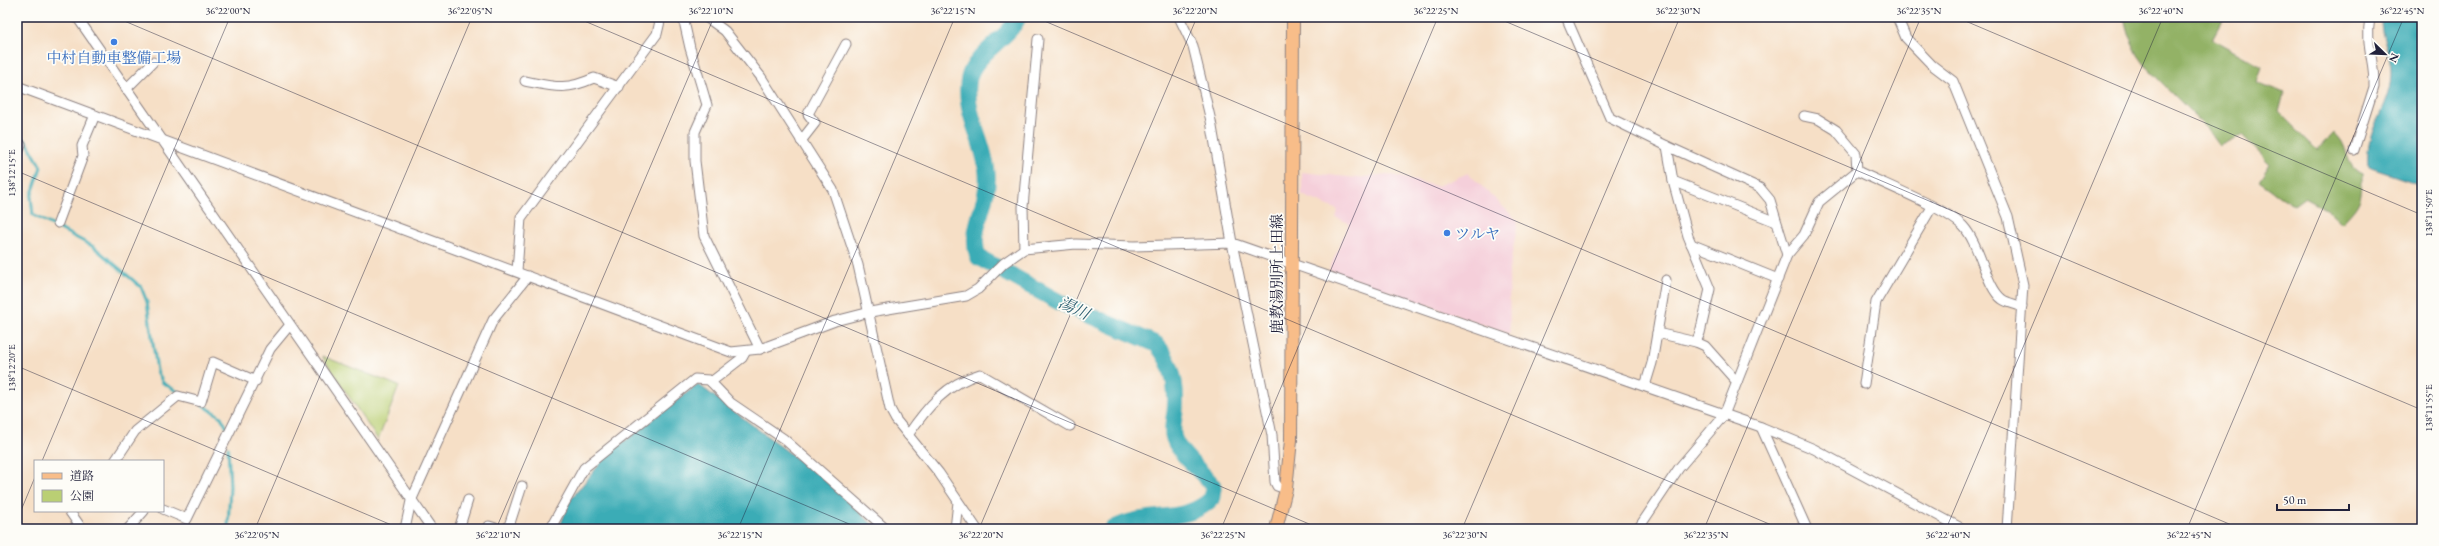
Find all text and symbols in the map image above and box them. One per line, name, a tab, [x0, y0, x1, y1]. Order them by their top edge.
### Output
text: 36°22'00"N	[206, 4, 251, 17]
text: 36°22'05"N	[448, 4, 493, 17]
text: 36°22'10"N	[689, 4, 734, 17]
text: 36°22'15"N	[931, 4, 976, 17]
text: 36°22'20"N	[1173, 4, 1218, 17]
text: 36°22'25"N	[1414, 4, 1459, 17]
text: 36°22'30"N	[1656, 4, 1701, 17]
text: 36°22'35"N	[1897, 4, 1942, 17]
text: 36°22'40"N	[2139, 4, 2184, 17]
text: 36°22'45"N	[2380, 4, 2425, 17]
north arrow	[2365, 34, 2405, 74]
marker: 中村自動車整備工場	[109, 37, 119, 47]
place label: 中村自動車整備工場	[46, 48, 182, 67]
text: N	[2386, 51, 2402, 65]
text: 138°12'15"E	[5, 149, 18, 197]
text: 138°11'50"E	[2422, 189, 2435, 237]
street label: 鹿教湯別所上田線	[1267, 214, 1286, 334]
place label: ツルヤ	[1455, 224, 1500, 243]
marker: ツルヤ	[1442, 228, 1452, 238]
water label: 湯川	[1055, 292, 1095, 325]
text: 138°12'20"E	[5, 344, 18, 392]
text: 138°11'55"E	[2422, 384, 2435, 432]
legend	[34, 460, 164, 512]
text: 道路	[70, 468, 94, 484]
scale bar	[2277, 486, 2349, 512]
text: 公園	[70, 488, 94, 504]
text: 50 m	[2283, 492, 2307, 508]
text: 36°22'05"N	[235, 528, 280, 541]
text: 36°22'10"N	[476, 528, 521, 541]
text: 36°22'15"N	[718, 528, 763, 541]
text: 36°22'20"N	[959, 528, 1004, 541]
text: 36°22'25"N	[1201, 528, 1246, 541]
text: 36°22'30"N	[1443, 528, 1488, 541]
text: 36°22'35"N	[1684, 528, 1729, 541]
text: 36°22'40"N	[1926, 528, 1971, 541]
text: 36°22'45"N	[2167, 528, 2212, 541]

